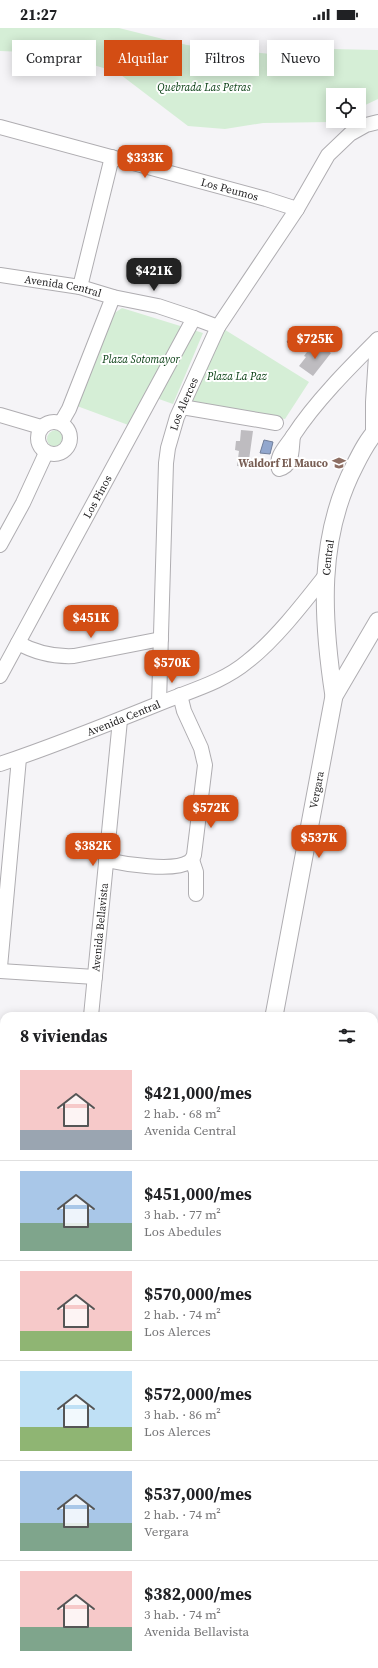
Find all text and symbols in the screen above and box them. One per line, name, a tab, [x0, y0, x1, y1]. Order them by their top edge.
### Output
text: 21:27	[20, 4, 57, 25]
chip: Comprar	[12, 40, 96, 76]
chip: Alquilar	[104, 40, 182, 76]
chip: Filtros	[190, 40, 259, 76]
chip: Nuevo	[267, 40, 334, 76]
park label: Quebrada Las Petras	[157, 80, 251, 95]
map controls	[326, 88, 366, 128]
button: locate	[326, 88, 366, 128]
pin: $333K	[117, 145, 173, 179]
text: $333K	[126, 149, 164, 166]
street label: Los Peumos	[199, 174, 260, 204]
pin: $421K	[126, 258, 182, 292]
text: $421K	[135, 262, 173, 279]
street label: Avenida Central	[24, 271, 103, 301]
pin: $725K	[287, 326, 343, 360]
text: $725K	[296, 330, 334, 347]
park label: Plaza Sotomayor	[101, 352, 180, 367]
park label: Plaza La Paz	[206, 369, 268, 384]
street label: Los Alerces	[166, 375, 202, 432]
school or university icon: Waldorf El Mauco	[331, 455, 347, 471]
place label: Waldorf El Mauco	[238, 456, 328, 471]
street label: Los Pinos	[79, 472, 115, 521]
street label: Central	[318, 538, 337, 576]
pin: $451K	[63, 605, 119, 639]
text: $451K	[72, 609, 110, 626]
pin: $570K	[144, 650, 200, 684]
text: $570K	[153, 654, 191, 671]
street label: Avenida Central	[85, 696, 163, 739]
street label: Vergara	[306, 769, 327, 810]
pin: $572K	[183, 795, 239, 829]
text: $572K	[192, 799, 230, 816]
pin: $537K	[291, 825, 347, 859]
text: $537K	[300, 829, 338, 846]
pin: $382K	[65, 833, 121, 867]
text: $382K	[74, 837, 112, 854]
street label: Avenida Bellavista	[88, 882, 112, 972]
text: 8 viviendas	[20, 1024, 107, 1048]
icon: filters	[336, 1025, 358, 1047]
text: $421,000/mes	[144, 1081, 252, 1105]
icon: home	[52, 1086, 100, 1134]
text: 2 hab. · 68 m²	[144, 1105, 221, 1122]
text: Avenida Central	[144, 1122, 236, 1139]
text: $451,000/mes	[144, 1182, 252, 1206]
icon: home	[52, 1187, 100, 1235]
text: 3 hab. · 77 m²	[144, 1206, 221, 1223]
text: Los Abedules	[144, 1223, 221, 1240]
text: $570,000/mes	[144, 1282, 252, 1306]
icon: home	[52, 1287, 100, 1335]
text: 2 hab. · 74 m²	[144, 1306, 221, 1323]
text: Los Alerces	[144, 1323, 211, 1340]
text: $572,000/mes	[144, 1382, 252, 1406]
icon: home	[52, 1387, 100, 1435]
text: 3 hab. · 86 m²	[144, 1406, 221, 1423]
text: Los Alerces	[144, 1423, 211, 1440]
text: $537,000/mes	[144, 1482, 252, 1506]
icon: home	[52, 1487, 100, 1535]
text: 2 hab. · 74 m²	[144, 1506, 221, 1523]
text: Vergara	[144, 1523, 189, 1540]
text: $382,000/mes	[144, 1582, 252, 1606]
icon: home	[52, 1587, 100, 1635]
text: 3 hab. · 74 m²	[144, 1606, 221, 1623]
text: Avenida Bellavista	[144, 1623, 249, 1640]

